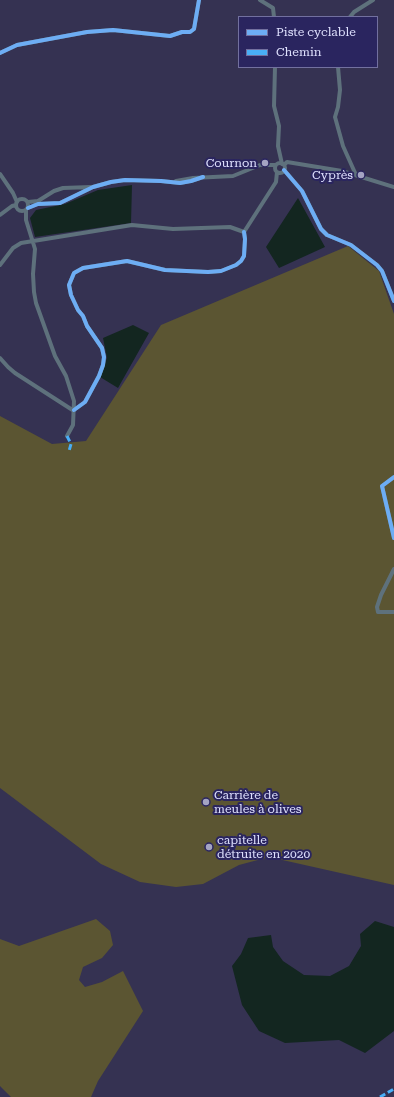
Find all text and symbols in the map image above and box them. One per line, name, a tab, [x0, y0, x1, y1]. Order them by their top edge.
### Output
legend	[238, 16, 378, 68]
text: Piste cyclable	[276, 25, 356, 39]
text: Chemin	[276, 45, 321, 59]
place label: Cournon	[206, 156, 257, 170]
marker: Cournon	[260, 158, 270, 168]
place label: Cyprès	[312, 168, 353, 182]
marker: Cyprès	[356, 170, 366, 180]
place label: Carrière de meules à olives	[214, 788, 301, 816]
marker: Carrière de meules à olives	[201, 797, 211, 807]
place label: capitelle détruite en 2020	[217, 833, 310, 861]
marker: capitelle détruite en 2020	[204, 842, 214, 852]

